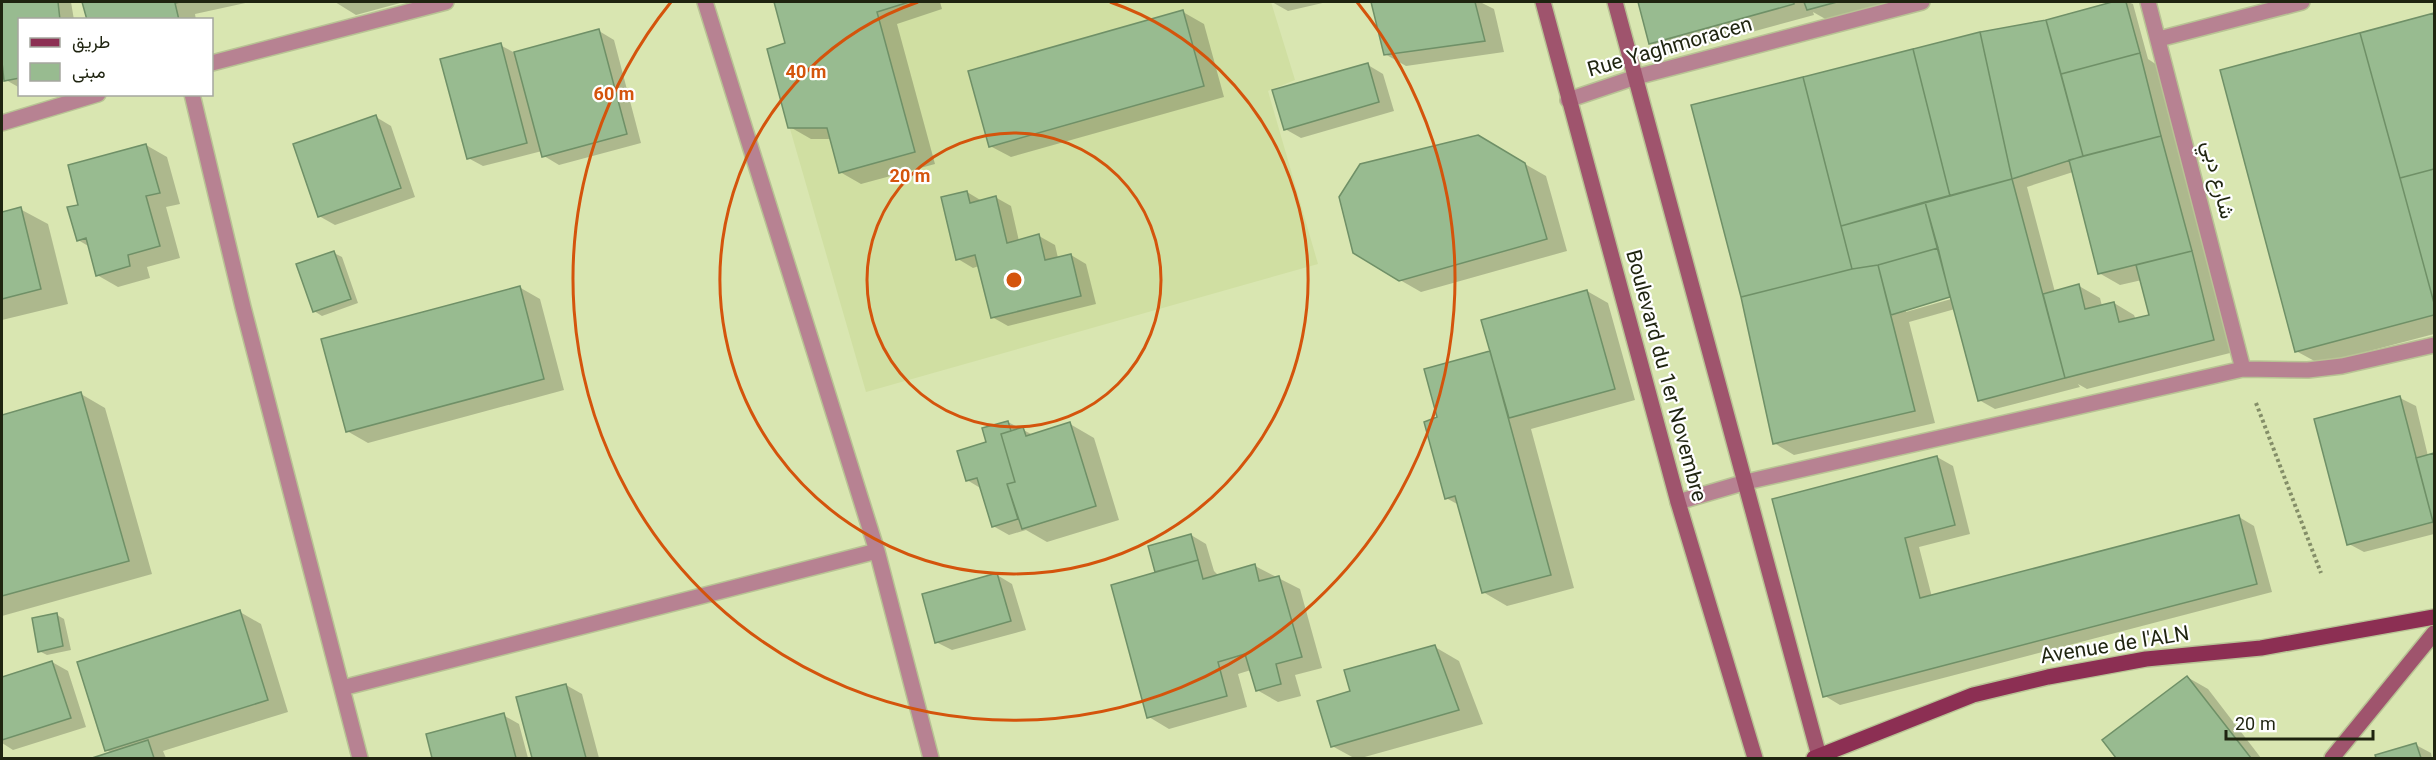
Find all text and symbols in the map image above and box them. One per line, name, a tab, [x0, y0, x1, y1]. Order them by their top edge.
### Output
street label: Rue Yaghmoracen	[1584, 9, 1756, 87]
legend	[18, 18, 213, 96]
text: طريق	[72, 30, 110, 58]
text: مبنى	[72, 60, 106, 88]
text: 40 m	[786, 60, 826, 88]
text: 60 m	[594, 82, 634, 110]
street label: شارع دبي	[2191, 137, 2243, 223]
text: 20 m	[890, 164, 930, 192]
street label: Boulevard du 1er Novembre	[1615, 246, 1715, 506]
centre of rings	[1004, 270, 1024, 290]
street label: Avenue de l'ALN	[2038, 618, 2192, 674]
scale bar	[2226, 703, 2373, 741]
text: 20 m	[2235, 712, 2276, 740]

